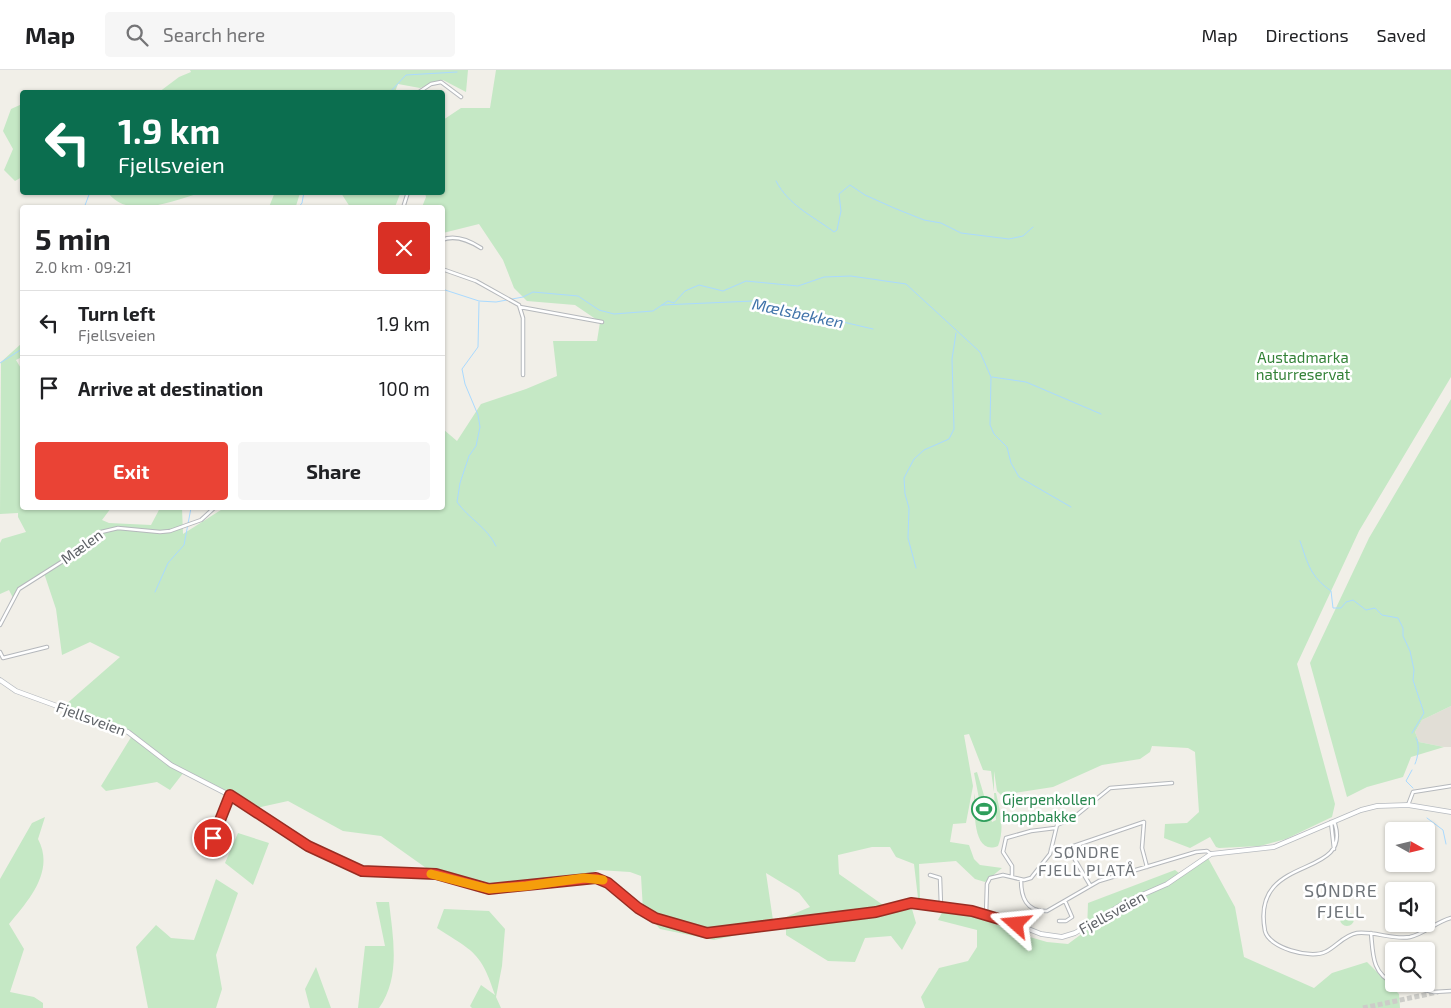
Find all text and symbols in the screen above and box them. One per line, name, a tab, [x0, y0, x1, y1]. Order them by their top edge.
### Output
search box	[105, 12, 455, 57]
text: Map	[25, 20, 75, 49]
icon: search	[123, 21, 151, 49]
text: Search here	[163, 23, 265, 46]
text: Map	[1201, 24, 1238, 46]
text: Directions	[1266, 24, 1349, 46]
text: Saved	[1377, 24, 1426, 46]
text: 1.9 km	[118, 109, 220, 151]
icon: left	[35, 110, 100, 175]
text: Fjellsveien	[118, 151, 225, 177]
text: 5 min	[35, 220, 111, 256]
button: close	[378, 222, 430, 274]
text: 2.0 km · 09:21	[35, 257, 132, 276]
water label: Mælsbekken	[751, 294, 846, 331]
text: Turn left	[78, 302, 155, 325]
icon: left	[35, 309, 63, 337]
text: 1.9 km	[377, 312, 430, 335]
text: Fjellsveien	[78, 325, 156, 344]
park label: Austadmarka naturreservat	[1256, 348, 1351, 383]
icon: arrive	[35, 374, 63, 402]
text: Arrive at destination	[78, 377, 263, 400]
text: 100 m	[379, 377, 430, 400]
button: Exit	[35, 442, 228, 500]
button: Share	[238, 442, 430, 500]
street label: Mælen	[57, 525, 106, 567]
street label: Fjellsveien	[54, 697, 129, 740]
place label: Gjerpenkollen hoppbakke	[1002, 790, 1096, 825]
sports icon: Gjerpenkollen hoppbakke	[971, 796, 997, 822]
pin	[192, 817, 234, 859]
north arrow	[1385, 822, 1435, 872]
map controls	[1385, 822, 1435, 992]
icon: arrive	[199, 824, 227, 852]
district label: SØNDRE FJELL PLATÅ	[1038, 842, 1136, 879]
district label: SØNDRE FJELL	[1304, 879, 1378, 922]
button: sound	[1385, 882, 1435, 932]
street label: Fjellsveien	[1075, 887, 1148, 939]
position arrow	[989, 897, 1041, 949]
button: search	[1385, 942, 1435, 992]

